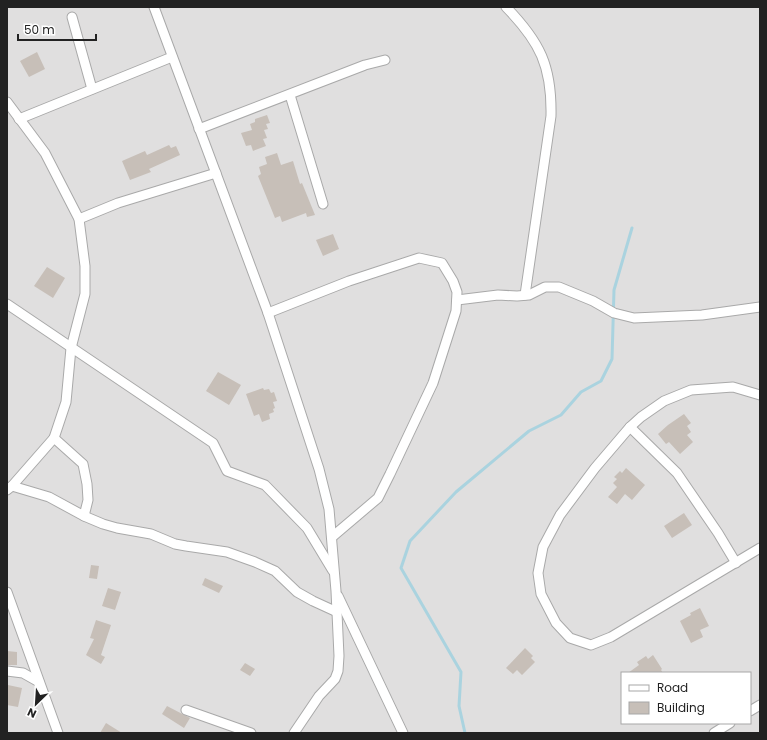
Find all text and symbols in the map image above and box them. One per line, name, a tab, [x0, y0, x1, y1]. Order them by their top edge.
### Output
scale bar	[18, 16, 96, 42]
text: 50 m	[24, 21, 55, 38]
legend	[621, 672, 751, 724]
text: Road	[657, 679, 688, 696]
north arrow	[16, 684, 56, 724]
text: Building	[657, 699, 705, 716]
text: N	[25, 704, 39, 722]

